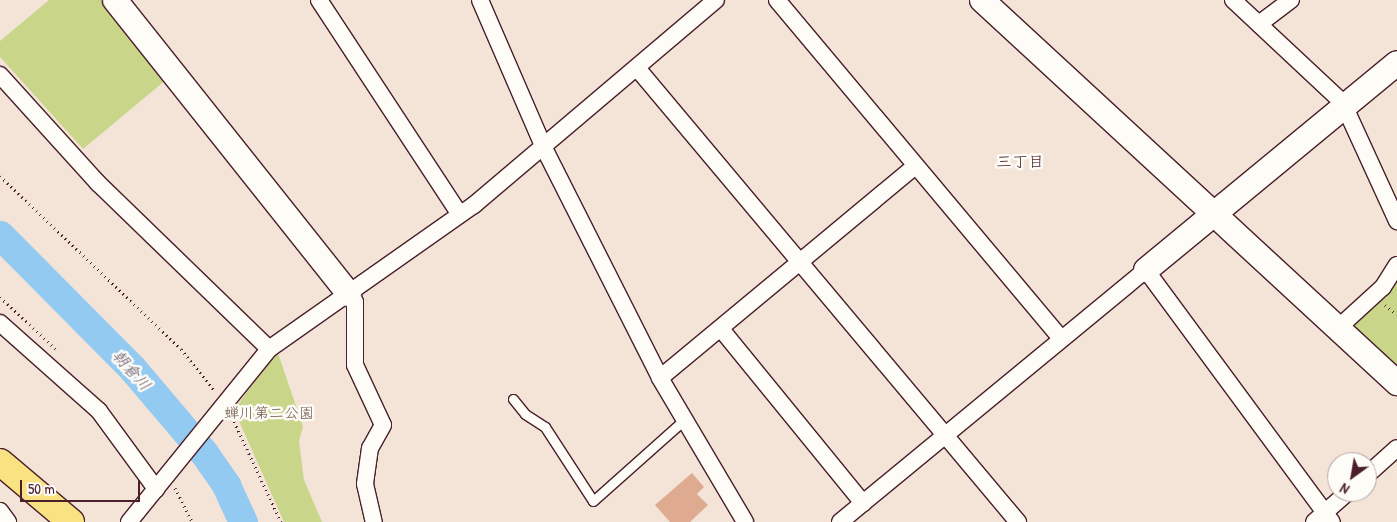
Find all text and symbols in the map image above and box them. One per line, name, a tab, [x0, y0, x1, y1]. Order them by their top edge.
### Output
district label: 三丁目	[996, 151, 1044, 171]
water label: 朝倉川	[109, 346, 155, 394]
park label: 蝉川第二公園	[224, 404, 314, 422]
north arrow	[1327, 452, 1377, 502]
scale bar	[22, 470, 142, 502]
text: 50 m	[28, 478, 55, 499]
text: N	[1336, 479, 1353, 499]

